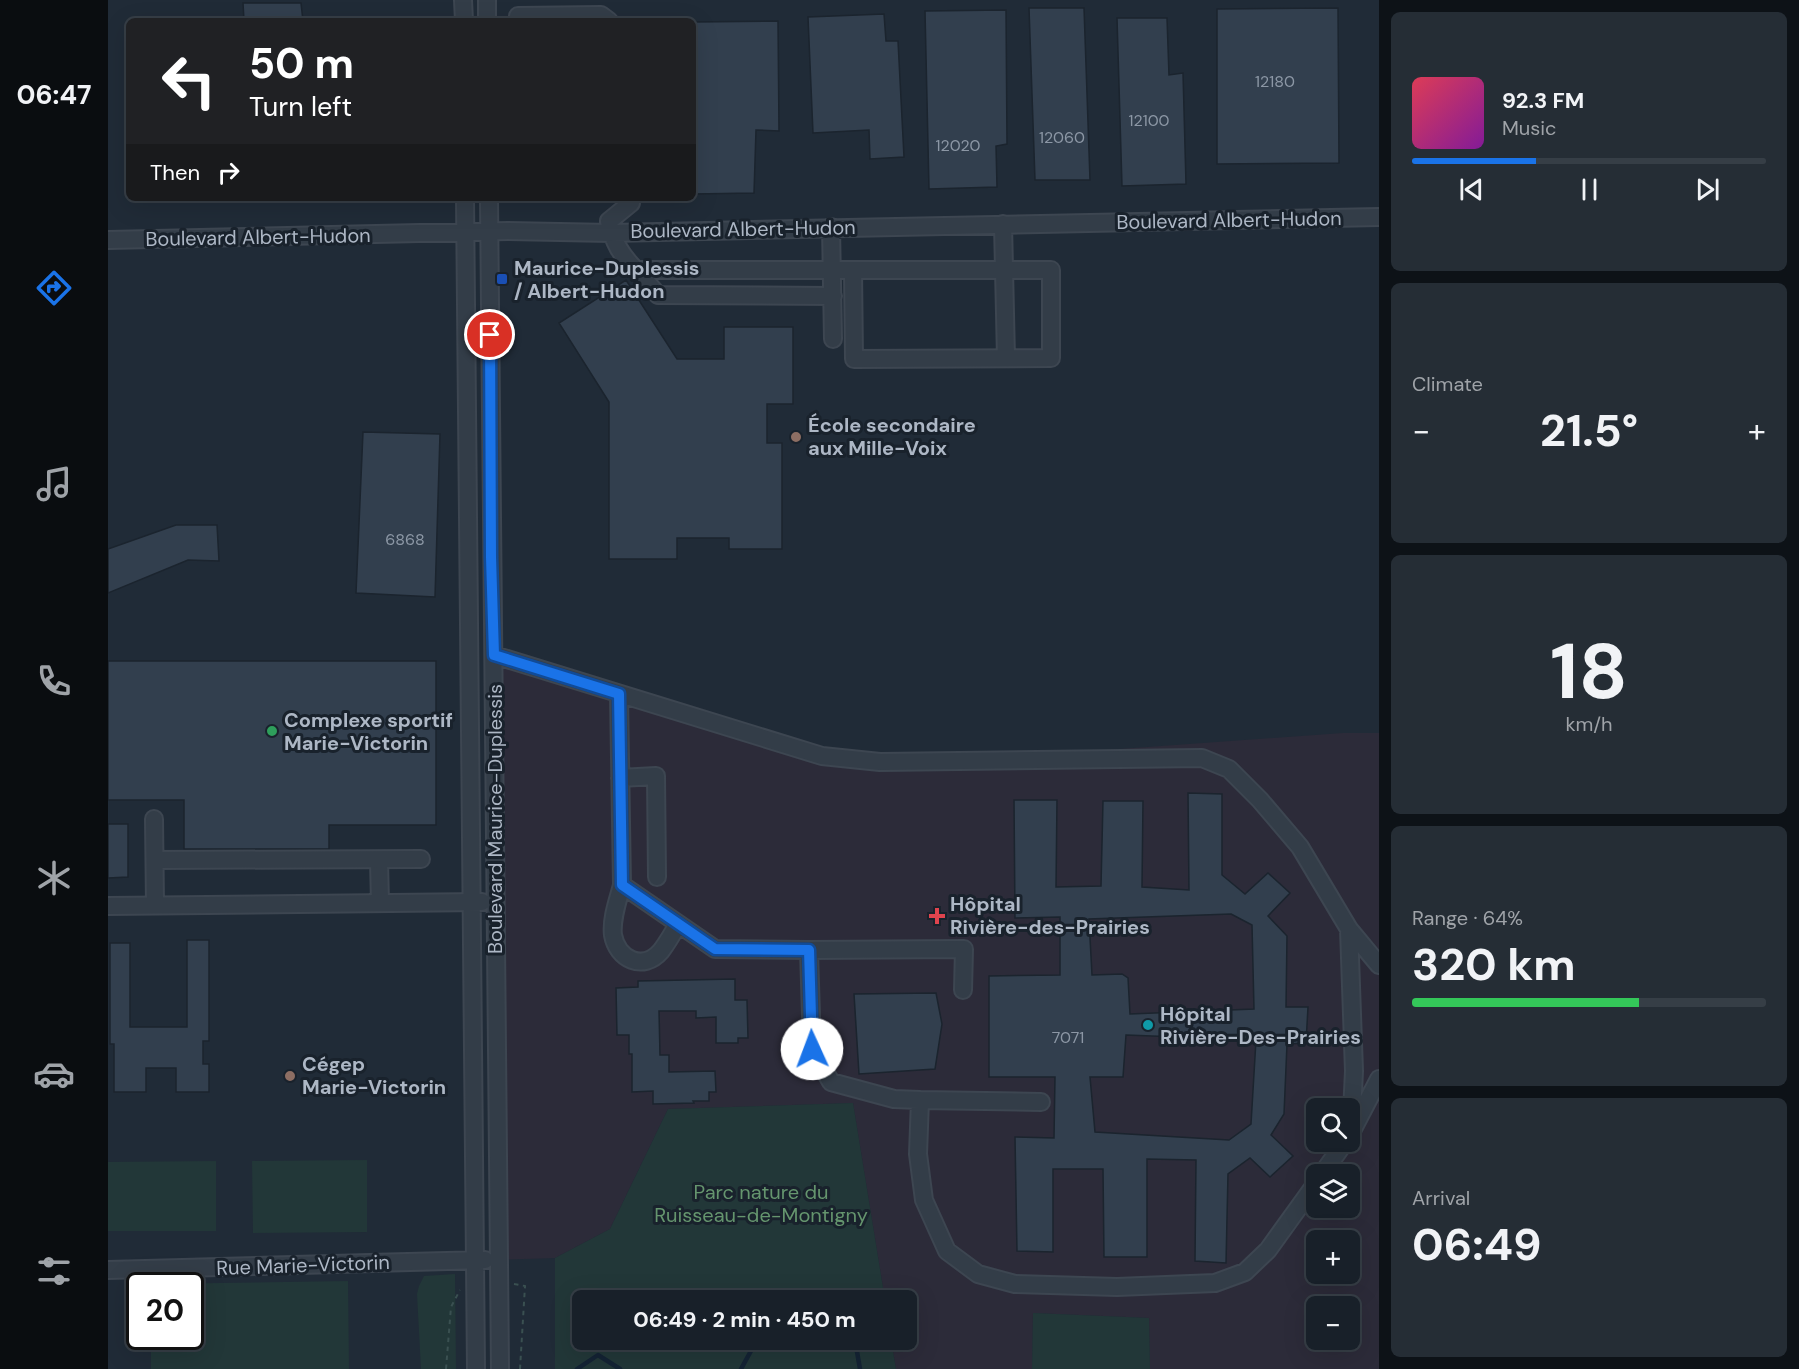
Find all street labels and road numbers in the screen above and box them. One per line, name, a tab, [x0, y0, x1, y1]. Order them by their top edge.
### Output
street label: Boulevard Albert-Hudon	[1116, 205, 1342, 235]
street label: Boulevard Albert-Hudon	[630, 214, 856, 244]
street label: Boulevard Albert-Hudon	[145, 222, 371, 252]
street label: Boulevard Maurice-Duplessis	[482, 684, 508, 954]
street label: Rue Marie-Victorin	[216, 1249, 390, 1281]

